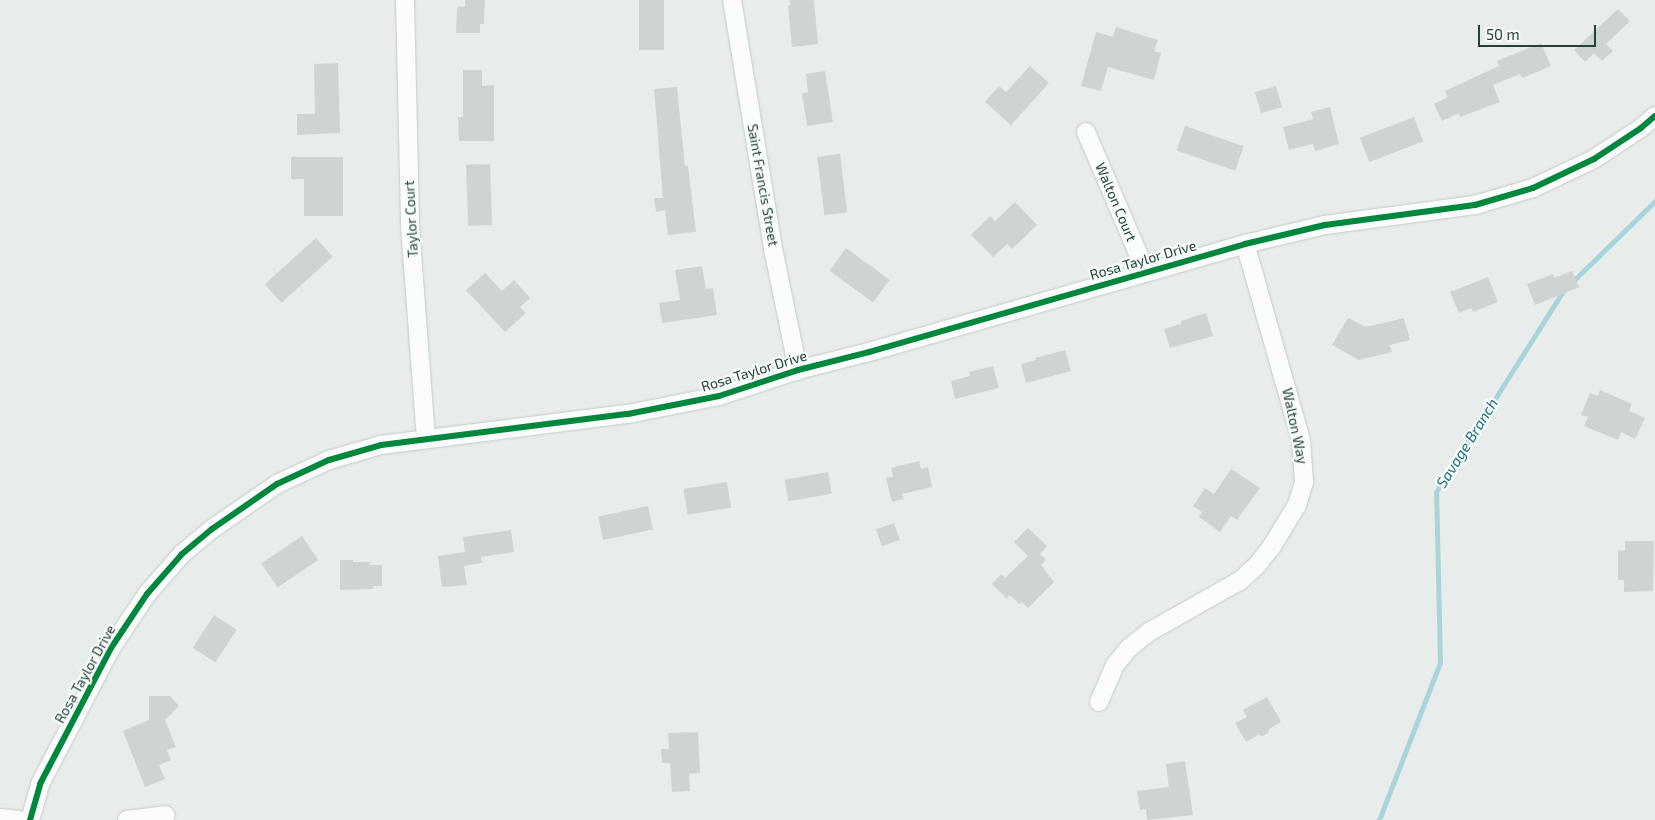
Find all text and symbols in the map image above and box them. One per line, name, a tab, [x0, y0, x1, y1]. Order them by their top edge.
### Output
scale bar	[1480, 15, 1598, 47]
text: 50 m	[1486, 25, 1520, 43]
street label: Saint Francis Street	[744, 123, 782, 247]
street label: Walton Court	[1092, 160, 1140, 244]
street label: Taylor Court	[401, 180, 421, 258]
street label: Rosa Taylor Drive	[1088, 237, 1198, 283]
street label: Rosa Taylor Drive	[699, 347, 809, 395]
street label: Walton Way	[1279, 386, 1311, 466]
water label: Savage Branch	[1432, 395, 1502, 491]
street label: Rosa Taylor Drive	[51, 622, 119, 726]

